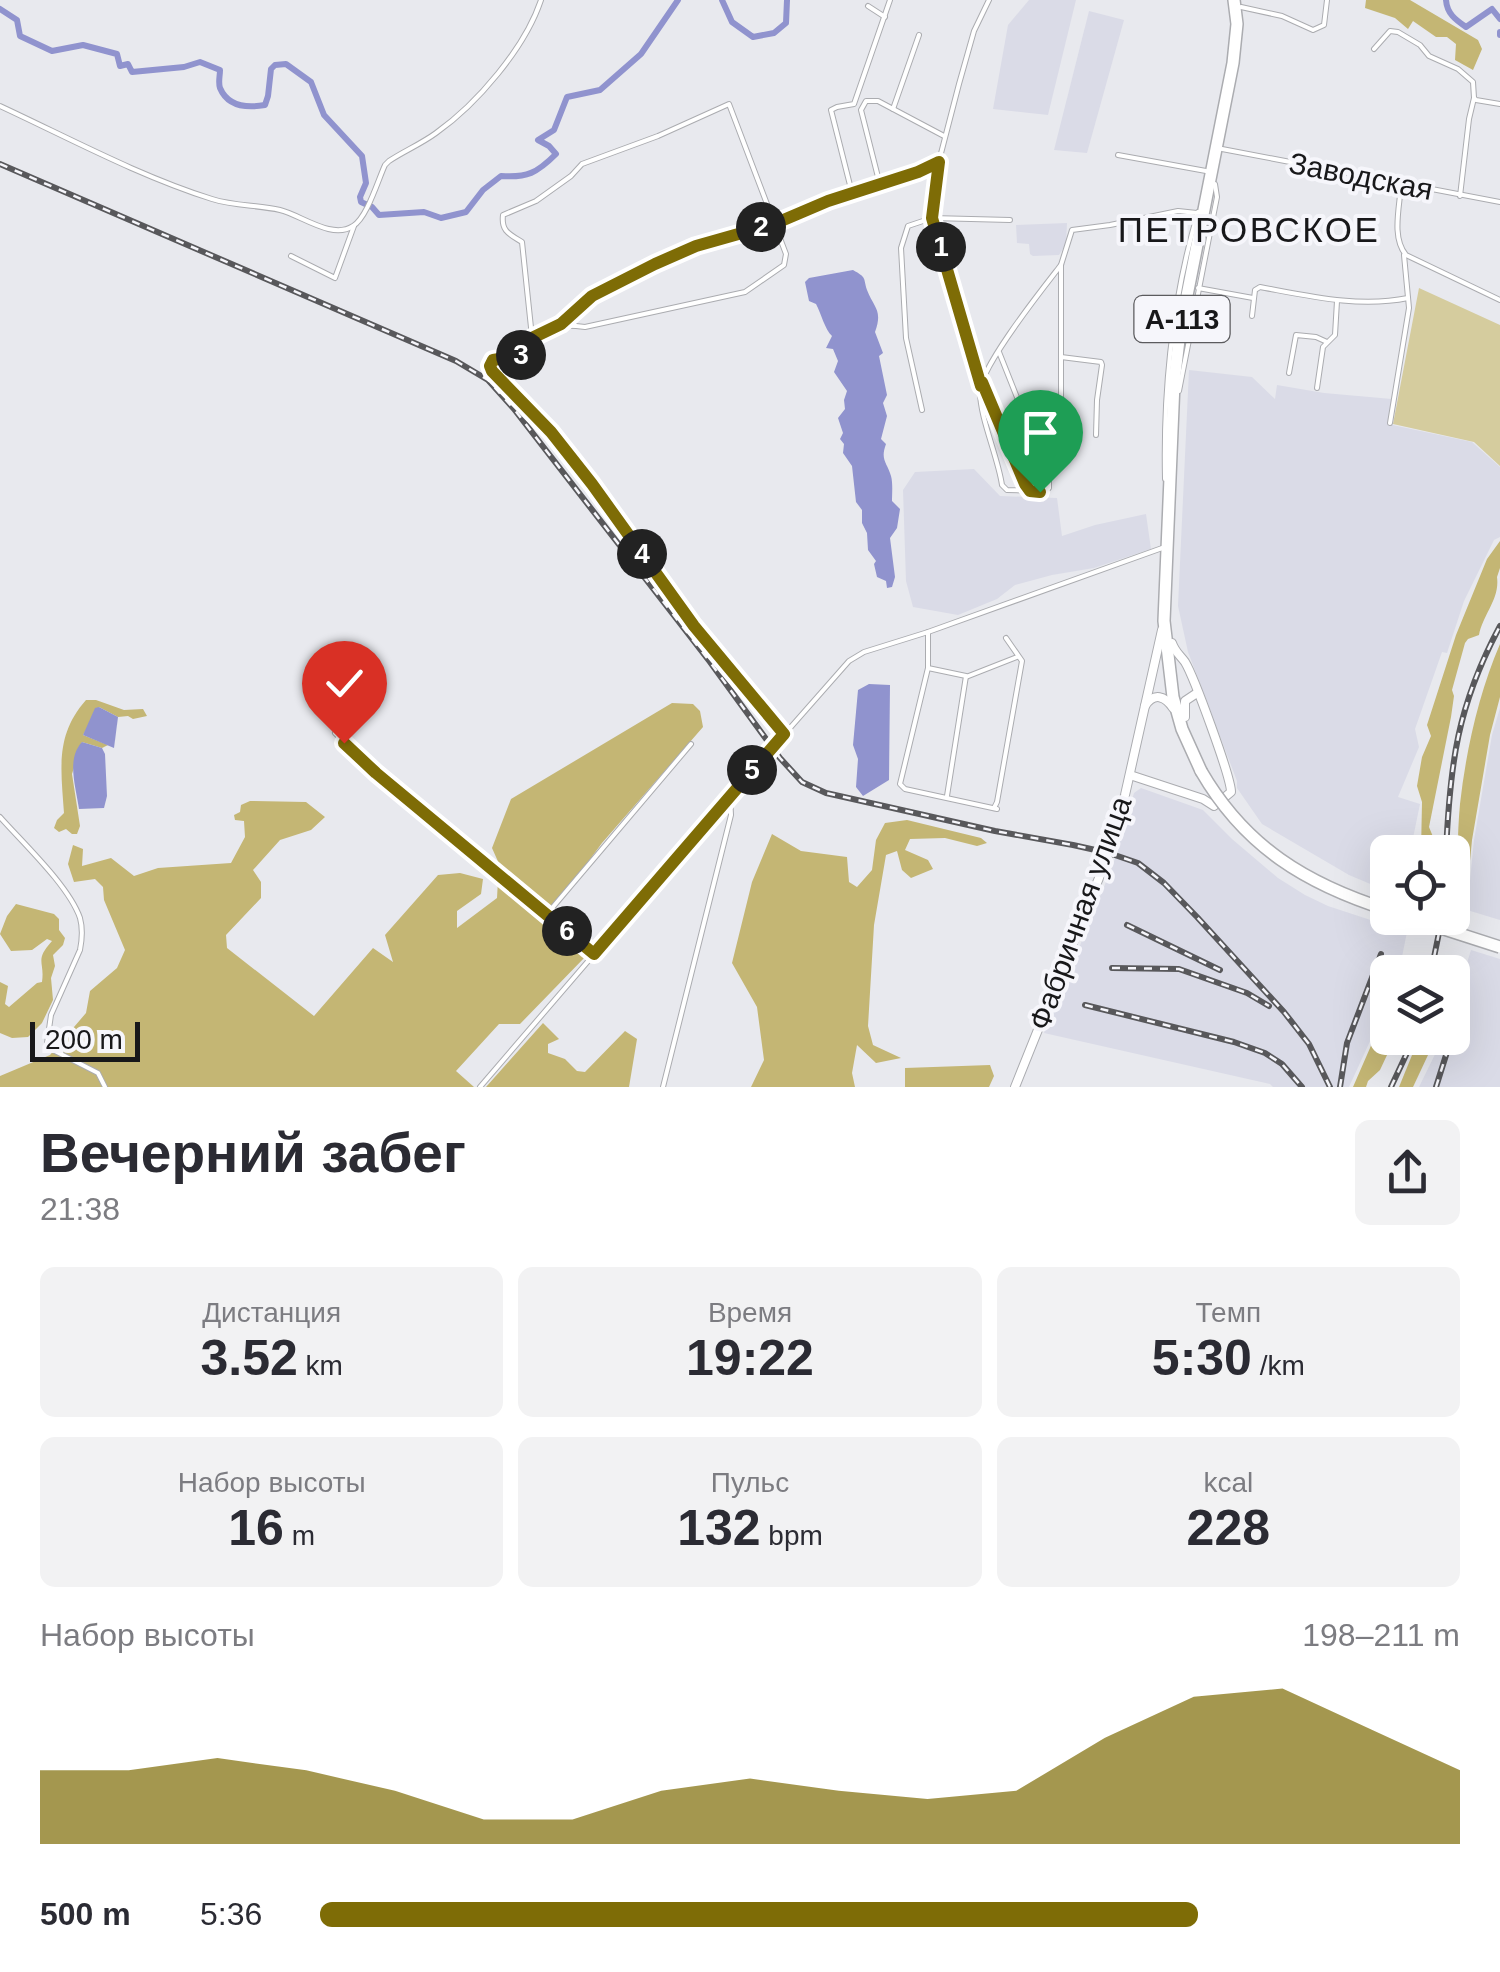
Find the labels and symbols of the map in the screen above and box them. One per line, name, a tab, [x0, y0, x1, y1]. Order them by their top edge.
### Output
street label: Заводская	[1286, 146, 1436, 206]
pin: 2	[736, 202, 786, 252]
district label: ПЕТРОВСКОЕ	[1118, 210, 1380, 249]
pin: 1	[916, 222, 966, 272]
road number: А-113	[1134, 296, 1230, 342]
pin: 3	[496, 330, 546, 380]
pin	[998, 390, 1083, 493]
pin: 4	[617, 529, 667, 579]
pin	[302, 641, 387, 744]
pin: 5	[727, 745, 777, 795]
street label: Фабричная улица	[1022, 791, 1138, 1034]
pin: 6	[542, 906, 592, 956]
scale bar	[30, 1017, 140, 1062]

